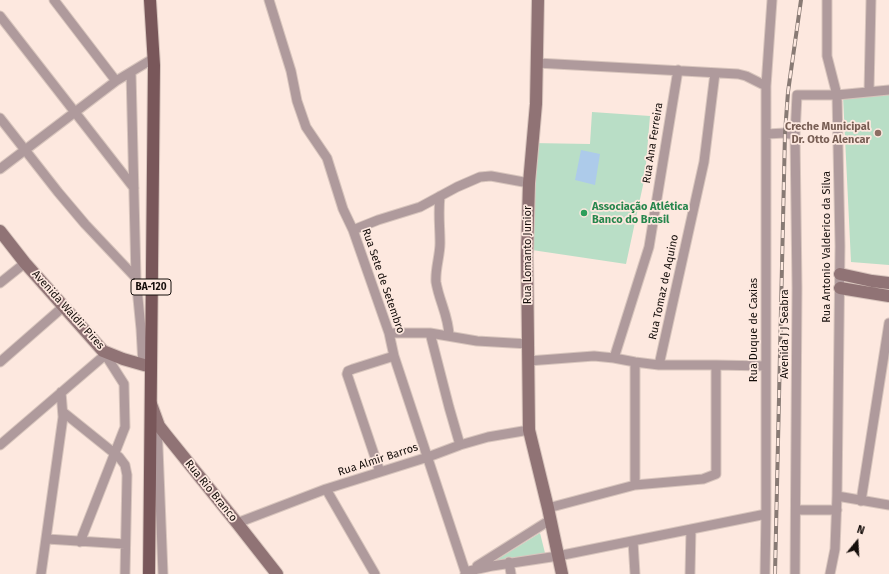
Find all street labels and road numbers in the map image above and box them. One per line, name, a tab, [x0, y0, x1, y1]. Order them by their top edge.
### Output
street label: Rua Ana Ferreira	[640, 102, 666, 184]
street label: Rua Antonio Valderico da Silva	[820, 171, 834, 323]
street label: Rua Lomanto Junior	[521, 206, 535, 304]
street label: Rua Sete de Setembro	[359, 227, 407, 335]
street label: Rua Tomaz de Aquino	[646, 233, 682, 341]
street label: Avenida Waldir Pires	[29, 268, 107, 352]
street label: Rua Duque de Caxias	[747, 278, 761, 382]
road number: BA-120	[131, 279, 171, 295]
street label: Avenida J J Seabra	[778, 289, 792, 379]
street label: Rua Almir Barros	[336, 441, 420, 479]
street label: Rua Rio Branco	[182, 458, 240, 524]

